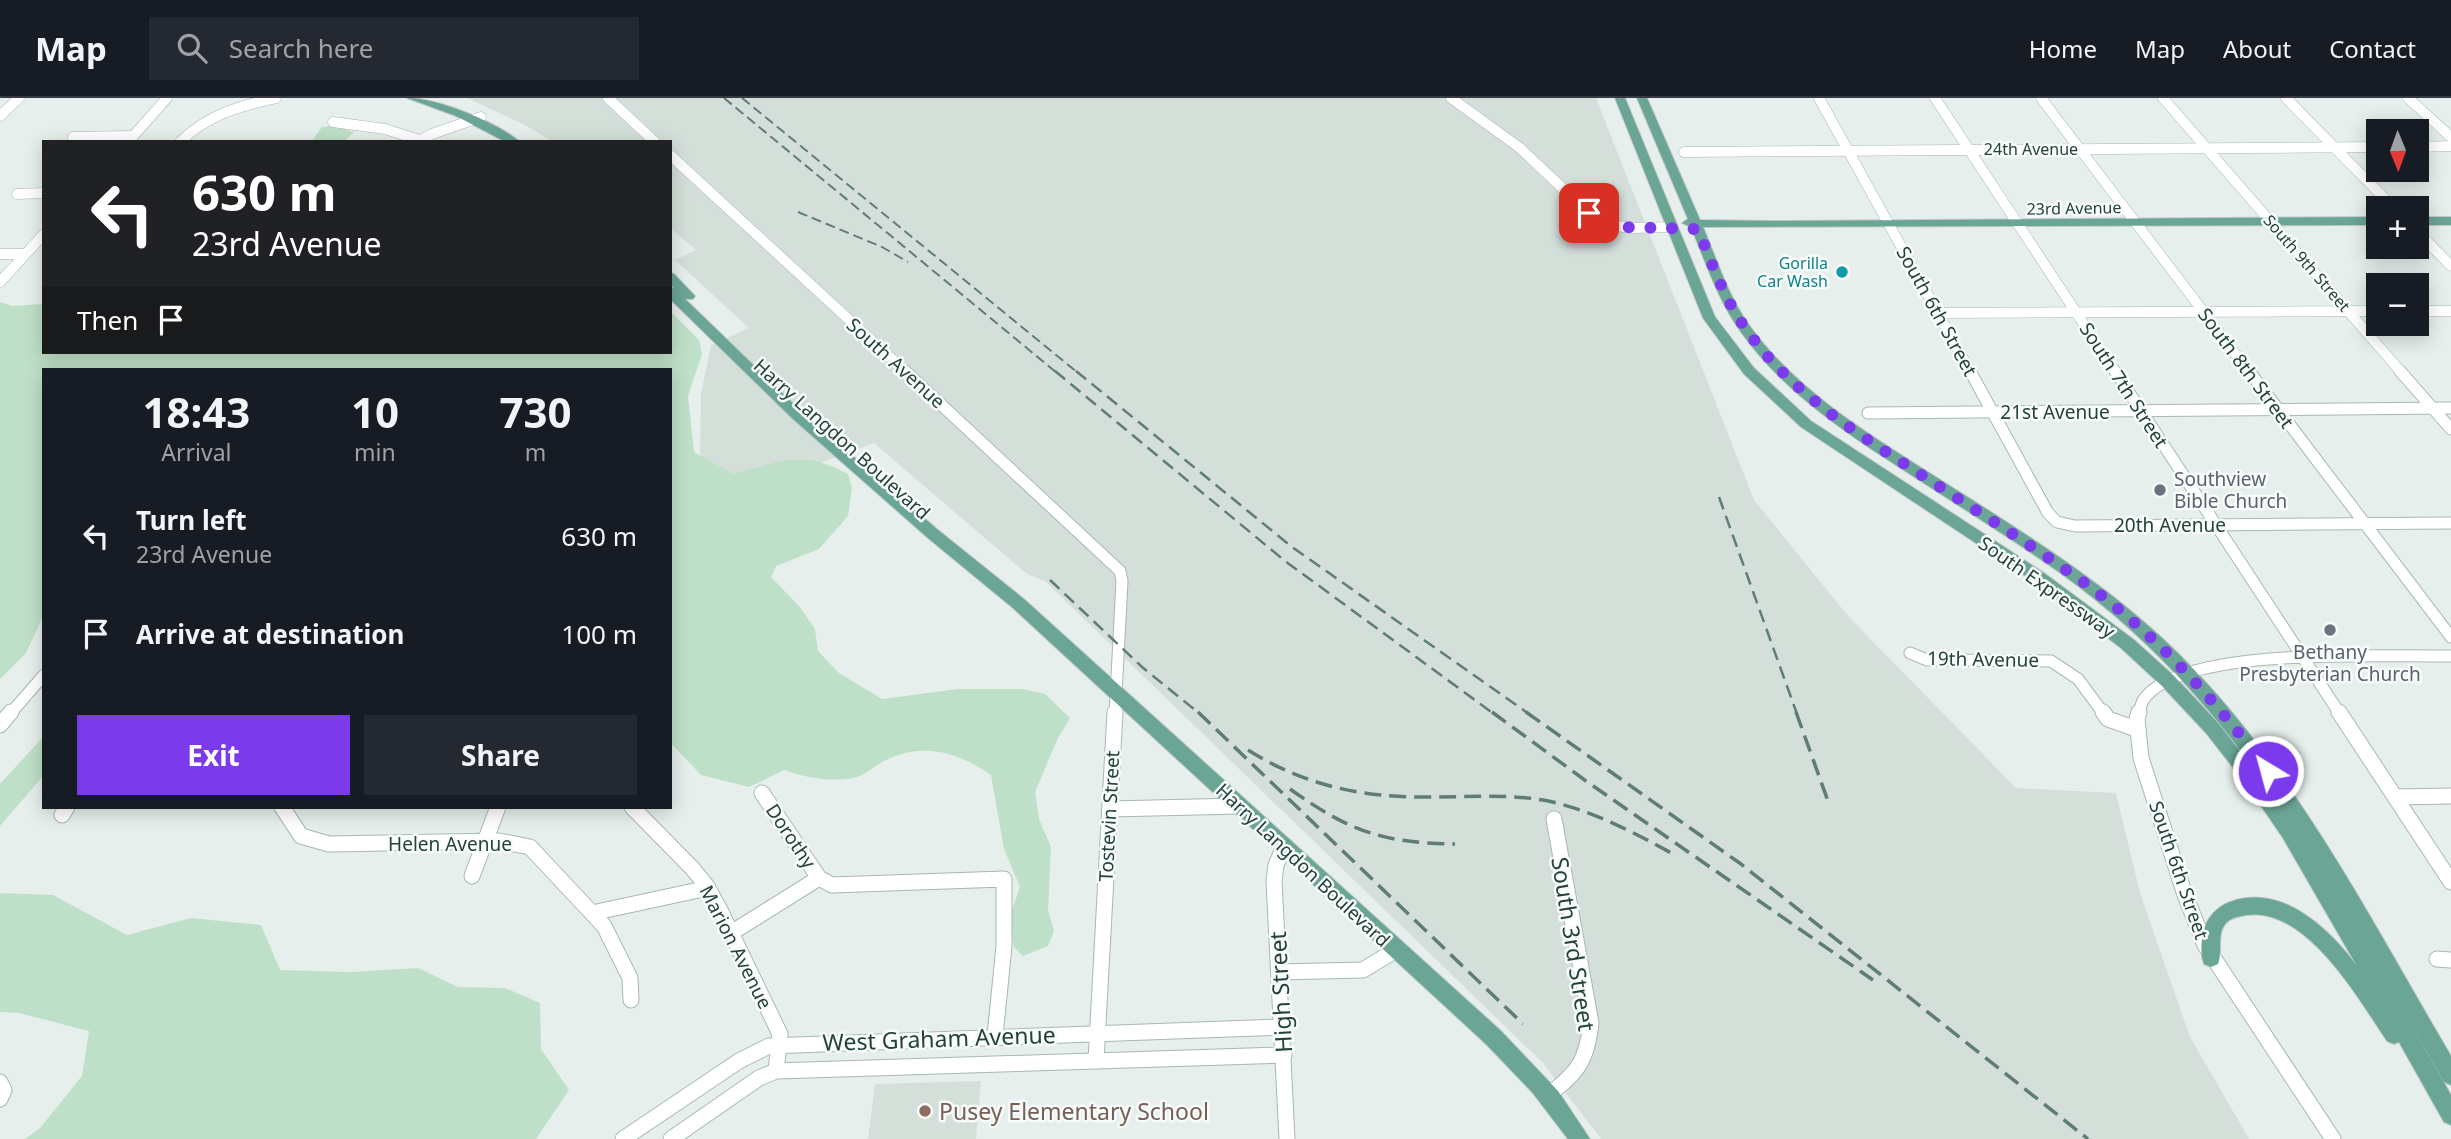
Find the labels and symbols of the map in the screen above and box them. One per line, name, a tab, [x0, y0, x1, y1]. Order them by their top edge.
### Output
north arrow	[2366, 119, 2429, 182]
street label: 24th Avenue	[1984, 138, 2078, 160]
pin	[1559, 183, 1619, 243]
street label: 23rd Avenue	[2026, 196, 2122, 220]
street label: South 9th Street	[2259, 210, 2355, 316]
street label: South 6th Street	[1891, 241, 1984, 381]
place label: Gorilla Car Wash	[1757, 252, 1828, 292]
marker: Gorilla Car Wash	[1834, 264, 1850, 280]
street label: South 8th Street	[2192, 302, 2300, 434]
street label: South Avenue	[841, 312, 951, 414]
street label: South 7th Street	[2074, 317, 2174, 453]
street label: Harry Langdon Boulevard	[748, 353, 936, 525]
street label: 21st Avenue	[2000, 399, 2110, 425]
place label: Southview Bible Church	[2174, 466, 2287, 514]
marker: Southview Bible Church	[2152, 482, 2168, 498]
street label: 20th Avenue	[2114, 512, 2226, 538]
street label: South Expressway	[1974, 530, 2121, 644]
marker: Bethany Presbyterian Church	[2322, 622, 2338, 638]
place label: Bethany Presbyterian Church	[2239, 639, 2421, 687]
street label: 19th Avenue	[1927, 645, 2039, 673]
position arrow	[2231, 734, 2305, 808]
street label: Tostevin Street	[1093, 750, 1125, 882]
street label: Harry Langdon Boulevard	[1210, 777, 1396, 953]
street label: South 6th Street	[2143, 797, 2215, 943]
street label: Dorothy	[760, 799, 822, 874]
street label: Helen Avenue	[388, 831, 512, 857]
street label: South 3rd Street	[1544, 855, 1604, 1033]
street label: Marion Avenue	[694, 881, 778, 1013]
street label: High Street	[1261, 930, 1299, 1054]
street label: West Graham Avenue	[822, 1018, 1056, 1058]
place label: Pusey Elementary School	[939, 1095, 1209, 1127]
marker: Pusey Elementary School	[917, 1103, 933, 1119]

